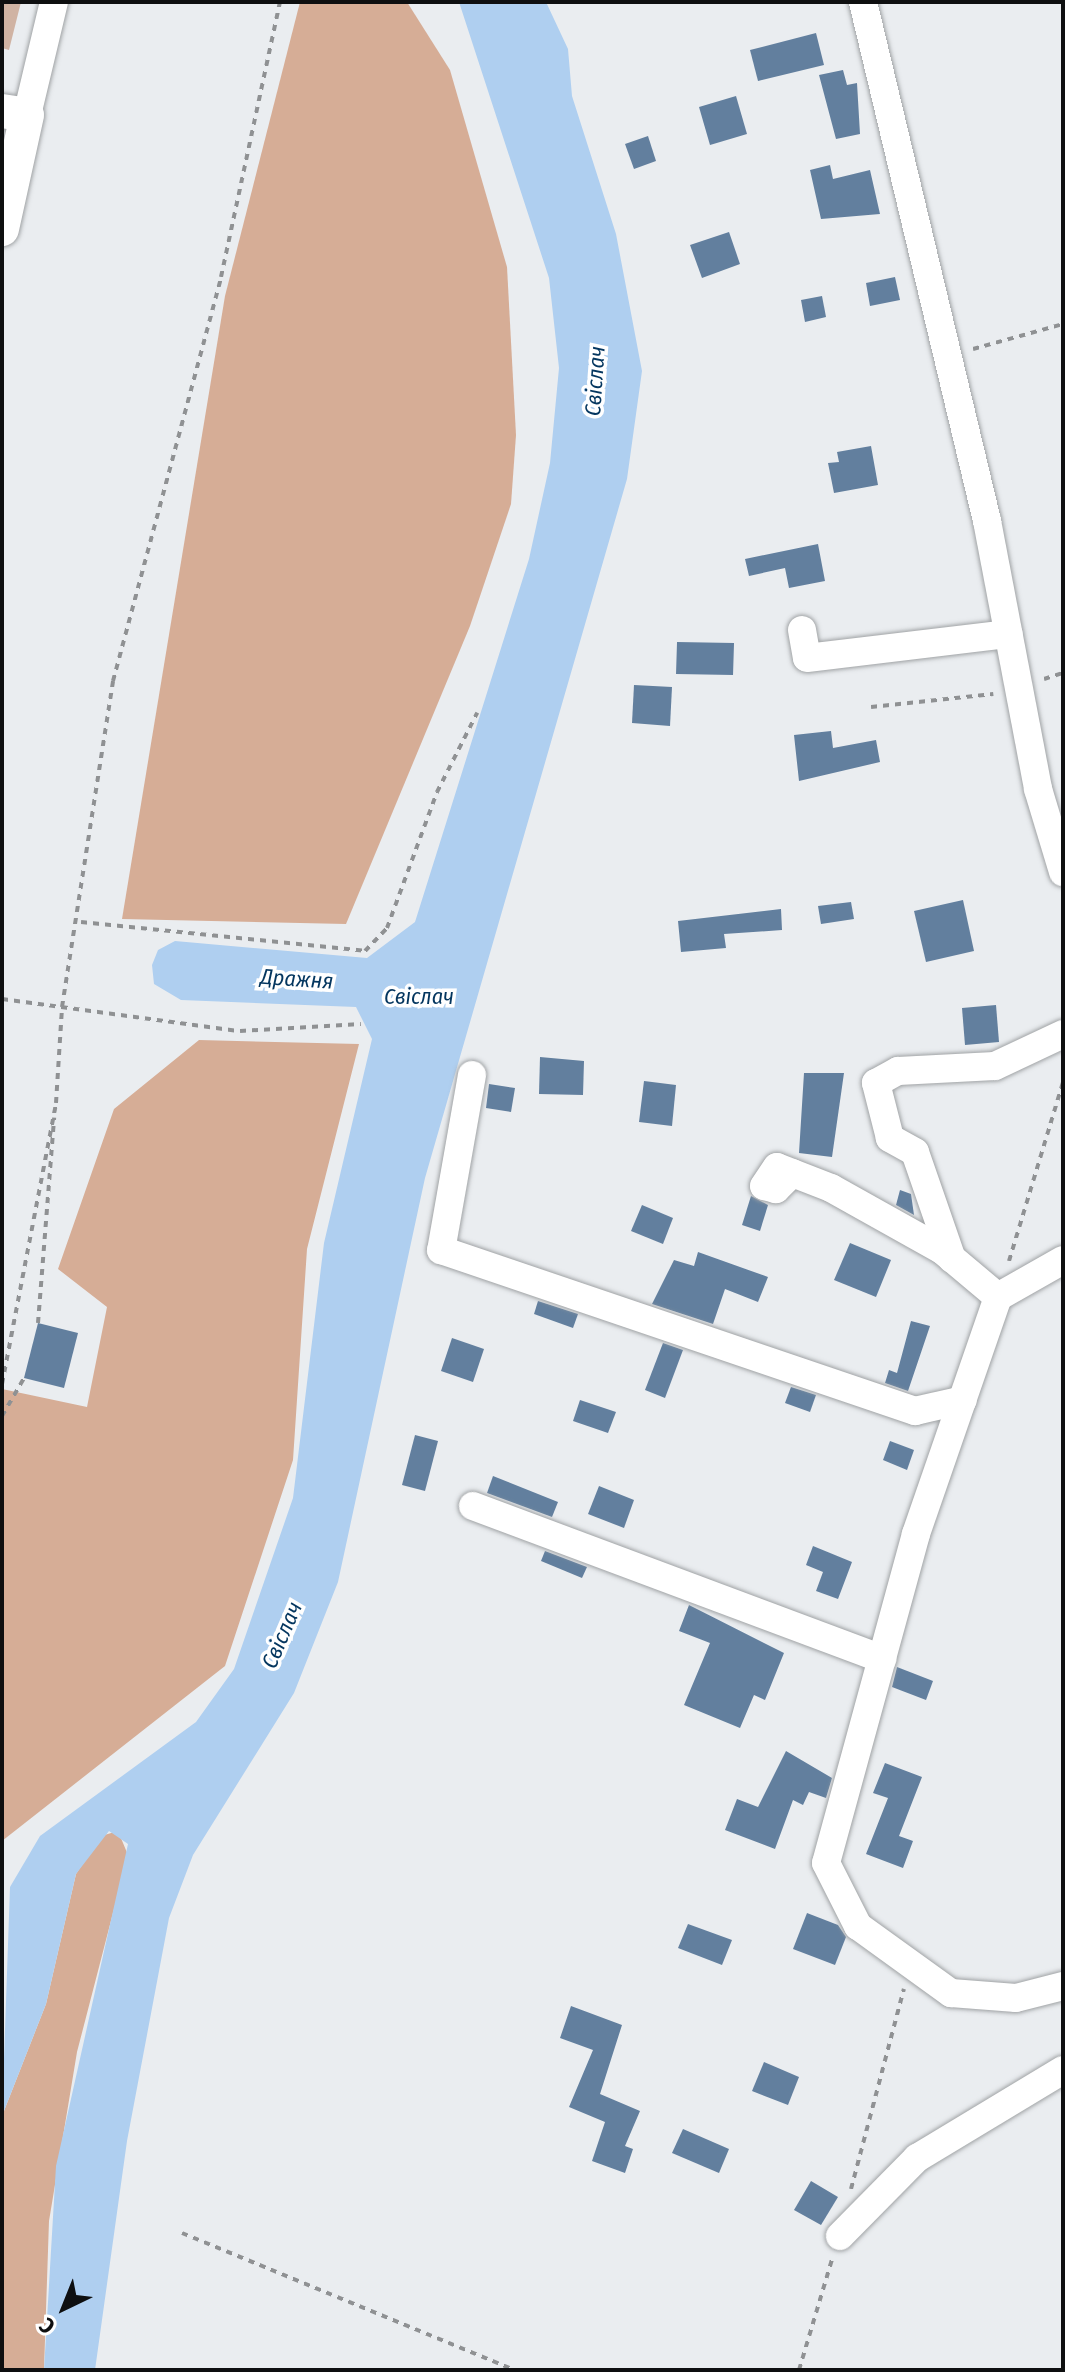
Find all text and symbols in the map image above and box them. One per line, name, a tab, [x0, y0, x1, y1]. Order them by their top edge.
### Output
water label: Свіслач	[579, 345, 611, 417]
water label: Дражня	[260, 963, 334, 995]
water label: Свіслач	[384, 984, 454, 1010]
water label: Свіслач	[256, 1598, 308, 1672]
north arrow	[24, 2268, 104, 2348]
text: С	[34, 2312, 61, 2340]

